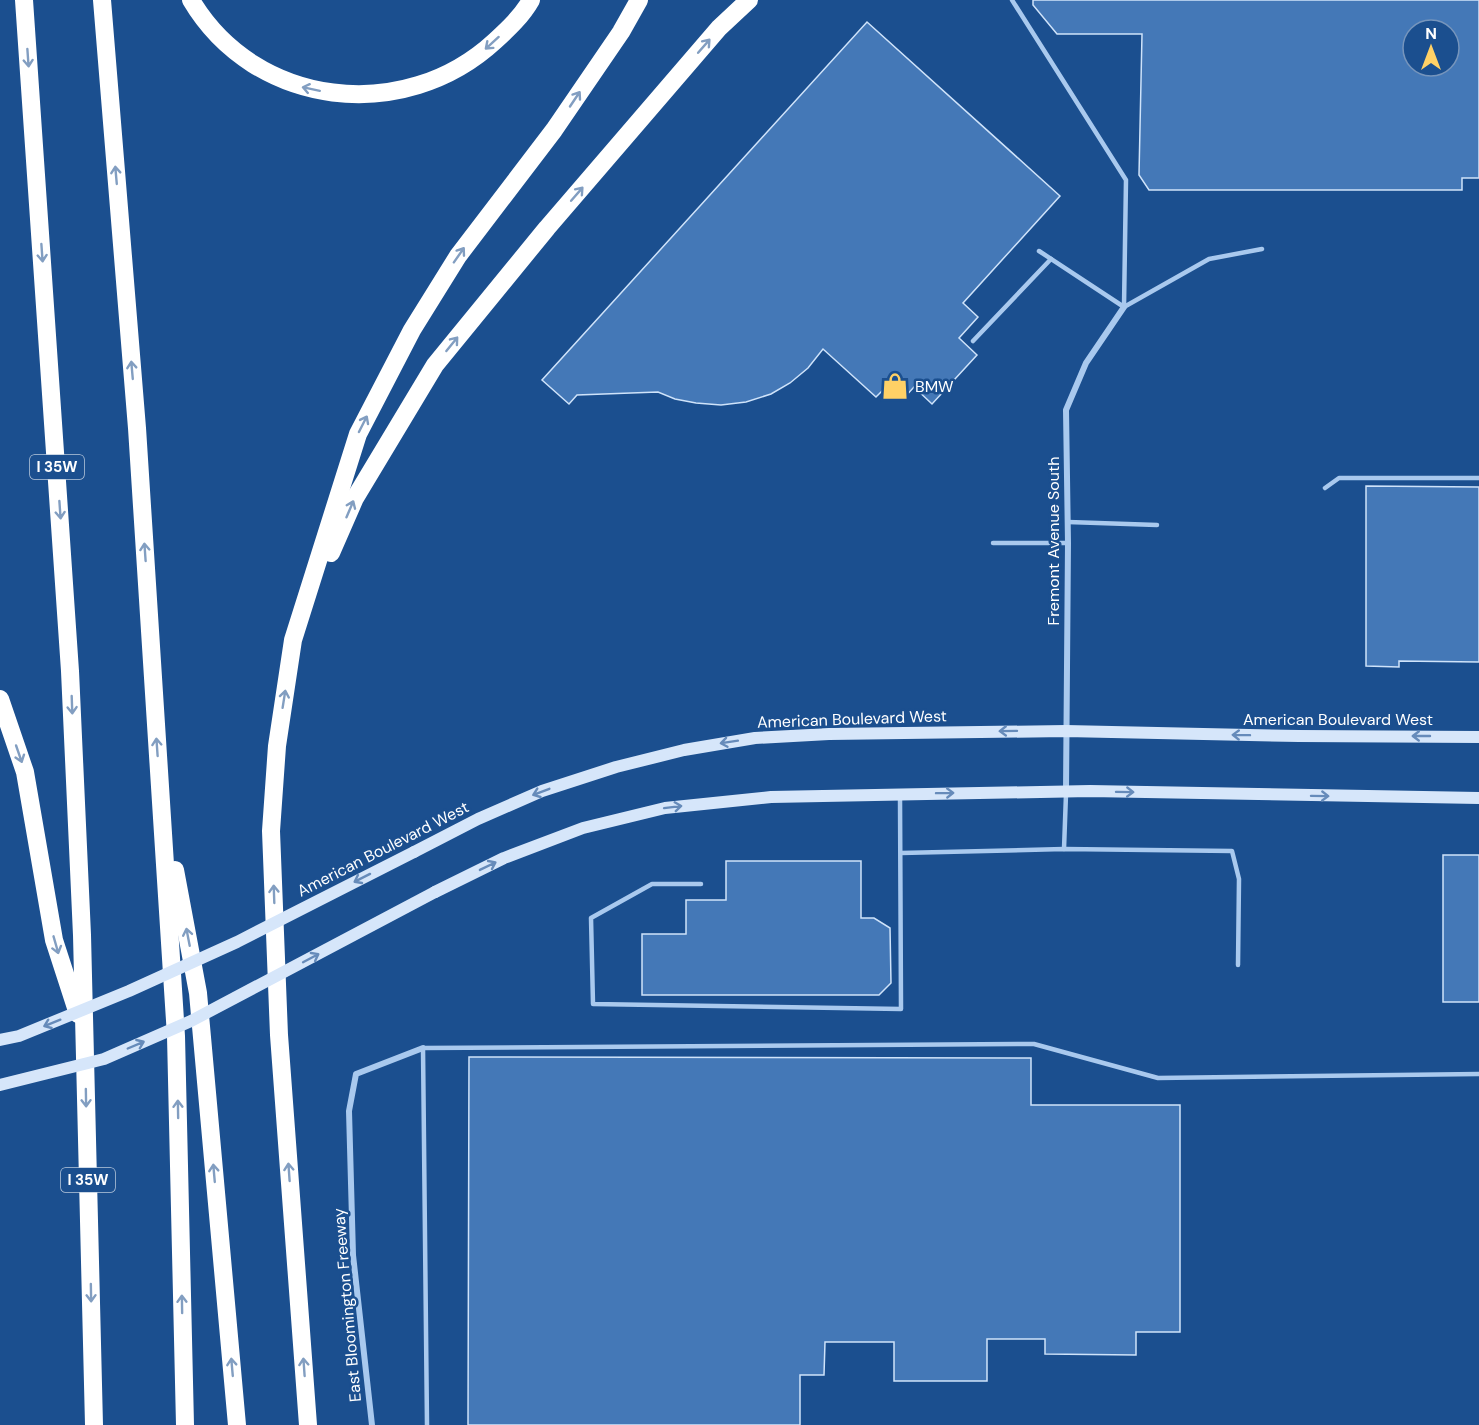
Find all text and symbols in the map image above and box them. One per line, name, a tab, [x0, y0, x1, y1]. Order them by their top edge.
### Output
north arrow	[1401, 18, 1461, 78]
text: N	[1425, 23, 1437, 44]
one-way arrow	[485, 36, 500, 50]
one-way arrow	[697, 39, 711, 54]
one-way arrow	[23, 48, 34, 68]
one-way arrow	[302, 82, 321, 94]
one-way arrow	[569, 91, 581, 107]
one-way arrow	[110, 166, 121, 186]
one-way arrow	[570, 187, 584, 202]
one-way arrow	[37, 242, 48, 262]
one-way arrow	[453, 248, 465, 264]
one-way arrow	[446, 336, 459, 352]
one-way arrow	[126, 360, 137, 380]
shop icon: BMW	[880, 371, 910, 401]
place label: BMW	[915, 376, 954, 397]
one-way arrow	[357, 416, 369, 434]
road number: I 35W	[30, 455, 84, 479]
street label: Fremont Avenue South	[1043, 457, 1064, 625]
one-way arrow	[54, 500, 65, 520]
one-way arrow	[345, 501, 356, 519]
one-way arrow	[139, 543, 150, 563]
one-way arrow	[279, 690, 290, 710]
one-way arrow	[66, 694, 77, 714]
street label: American Boulevard West	[757, 705, 947, 733]
street label: American Boulevard West	[1243, 709, 1433, 730]
one-way arrow	[998, 726, 1018, 737]
one-way arrow	[1231, 729, 1251, 741]
one-way arrow	[1411, 730, 1431, 742]
one-way arrow	[152, 737, 163, 757]
one-way arrow	[720, 737, 740, 748]
one-way arrow	[14, 744, 25, 763]
one-way arrow	[1114, 786, 1134, 797]
one-way arrow	[532, 787, 551, 798]
one-way arrow	[934, 787, 954, 799]
one-way arrow	[1309, 790, 1329, 801]
street label: American Boulevard West	[294, 797, 472, 901]
one-way arrow	[662, 802, 682, 813]
one-way arrow	[478, 860, 496, 871]
one-way arrow	[353, 873, 371, 885]
one-way arrow	[268, 884, 279, 904]
one-way arrow	[182, 928, 193, 948]
one-way arrow	[51, 935, 63, 954]
one-way arrow	[301, 952, 319, 963]
one-way arrow	[43, 1018, 62, 1029]
one-way arrow	[127, 1039, 145, 1050]
one-way arrow	[80, 1088, 91, 1108]
one-way arrow	[172, 1099, 183, 1119]
one-way arrow	[208, 1163, 219, 1183]
one-way arrow	[284, 1163, 295, 1183]
road number: I 35W	[61, 1168, 115, 1192]
street label: East Bloomington Freeway	[328, 1207, 366, 1403]
one-way arrow	[85, 1283, 96, 1303]
one-way arrow	[177, 1294, 188, 1314]
one-way arrow	[226, 1357, 237, 1377]
one-way arrow	[298, 1357, 309, 1377]

